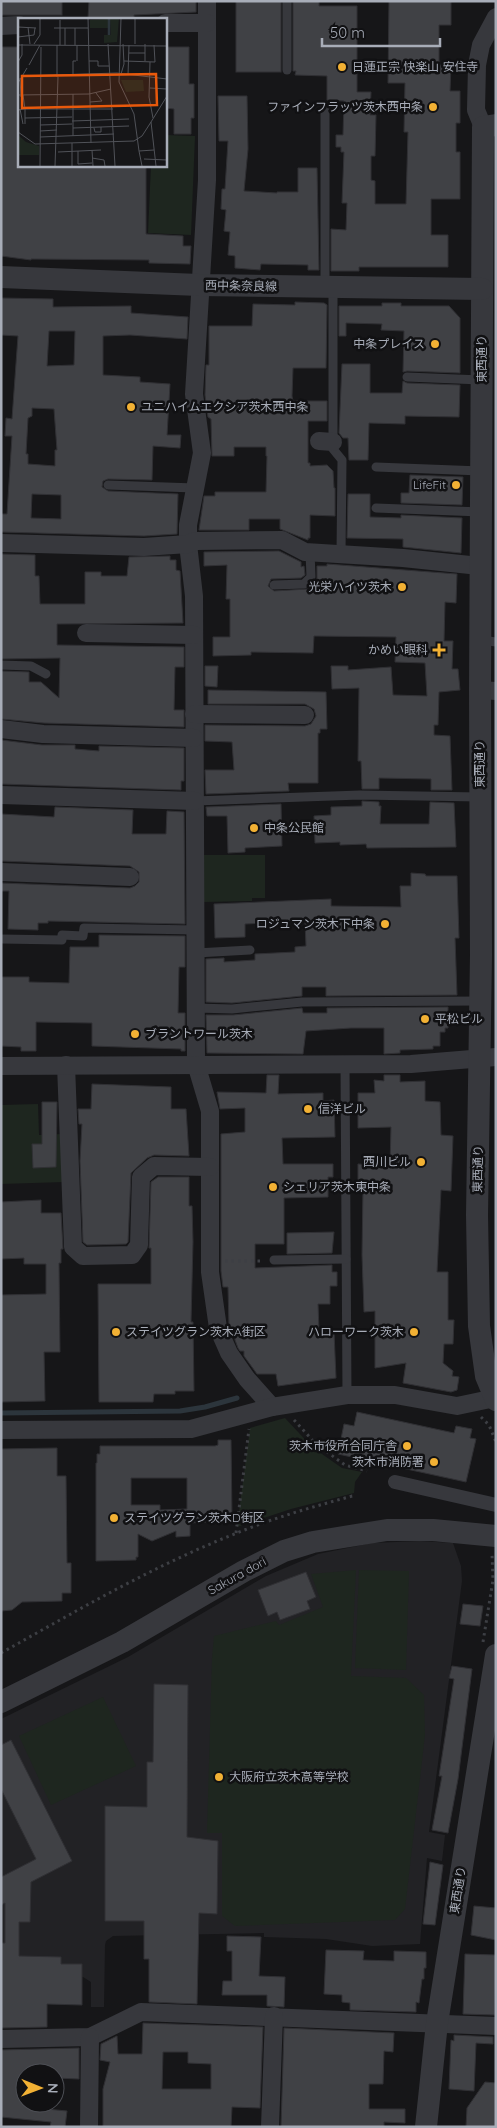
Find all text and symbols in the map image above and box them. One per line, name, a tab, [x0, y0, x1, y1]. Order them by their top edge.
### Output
scale bar	[322, 15, 440, 47]
inset map	[18, 18, 166, 166]
text: 50 m	[330, 23, 365, 42]
place label: 日蓮正宗 快楽山 安住寺	[352, 59, 479, 74]
marker: 日蓮正宗 快楽山 安住寺	[336, 61, 348, 73]
place label: ファインフラッツ茨木西中条	[267, 99, 423, 114]
marker: ファインフラッツ茨木西中条	[427, 101, 439, 113]
street label: 西中条奈良線	[205, 277, 277, 294]
street label: 東西通り	[474, 335, 489, 383]
place label: 中条プレイス	[353, 336, 425, 351]
marker: 中条プレイス	[429, 338, 441, 350]
place label: ユニハイムエクシア茨木西中条	[141, 399, 309, 414]
marker: ユニハイムエクシア茨木西中条	[125, 401, 137, 413]
place label: LifeFit	[413, 477, 446, 492]
marker: LifeFit	[450, 479, 462, 491]
place label: 光栄ハイツ茨木	[308, 579, 392, 594]
marker: 光栄ハイツ茨木	[396, 581, 408, 593]
place label: かめい眼科	[368, 642, 428, 657]
marker: かめい眼科	[432, 643, 446, 657]
street label: 東西通り	[472, 740, 487, 788]
place label: 中条公民館	[264, 820, 324, 835]
marker: 中条公民館	[248, 822, 260, 834]
place label: ロジュマン茨木下中条	[256, 916, 375, 931]
marker: ロジュマン茨木下中条	[379, 918, 391, 930]
place label: 平松ビル	[435, 1011, 483, 1026]
marker: 平松ビル	[419, 1013, 431, 1025]
place label: ブラントワール茨木	[145, 1026, 253, 1041]
marker: ブラントワール茨木	[129, 1028, 141, 1040]
place label: 信洋ビル	[318, 1101, 366, 1116]
marker: 信洋ビル	[302, 1103, 314, 1115]
street label: 東西通り	[470, 1145, 485, 1193]
place label: 西川ビル	[363, 1154, 411, 1169]
marker: 西川ビル	[415, 1156, 427, 1168]
place label: シェリア茨木東中条	[283, 1179, 391, 1194]
marker: シェリア茨木東中条	[267, 1181, 279, 1193]
place label: ステイツグラン茨木A街区	[126, 1324, 266, 1339]
place label: ハローワーク茨木	[308, 1324, 404, 1339]
marker: ステイツグラン茨木A街区	[110, 1326, 122, 1338]
marker: ハローワーク茨木	[408, 1326, 420, 1338]
place label: 茨木市役所合同庁舎	[289, 1438, 397, 1453]
marker: 茨木市役所合同庁舎	[401, 1440, 413, 1452]
place label: 茨木市消防署	[352, 1454, 424, 1469]
marker: 茨木市消防署	[428, 1456, 440, 1468]
place label: ステイツグラン茨木D街区	[124, 1510, 265, 1525]
marker: ステイツグラン茨木D街区	[108, 1512, 120, 1524]
street label: Sakura dori	[205, 1554, 268, 1598]
place label: 大阪府立茨木高等学校	[229, 1769, 349, 1784]
marker: 大阪府立茨木高等学校	[213, 1771, 225, 1783]
street label: 東西通り	[446, 1865, 469, 1915]
north arrow	[15, 2063, 65, 2113]
text: N	[44, 2083, 62, 2094]

